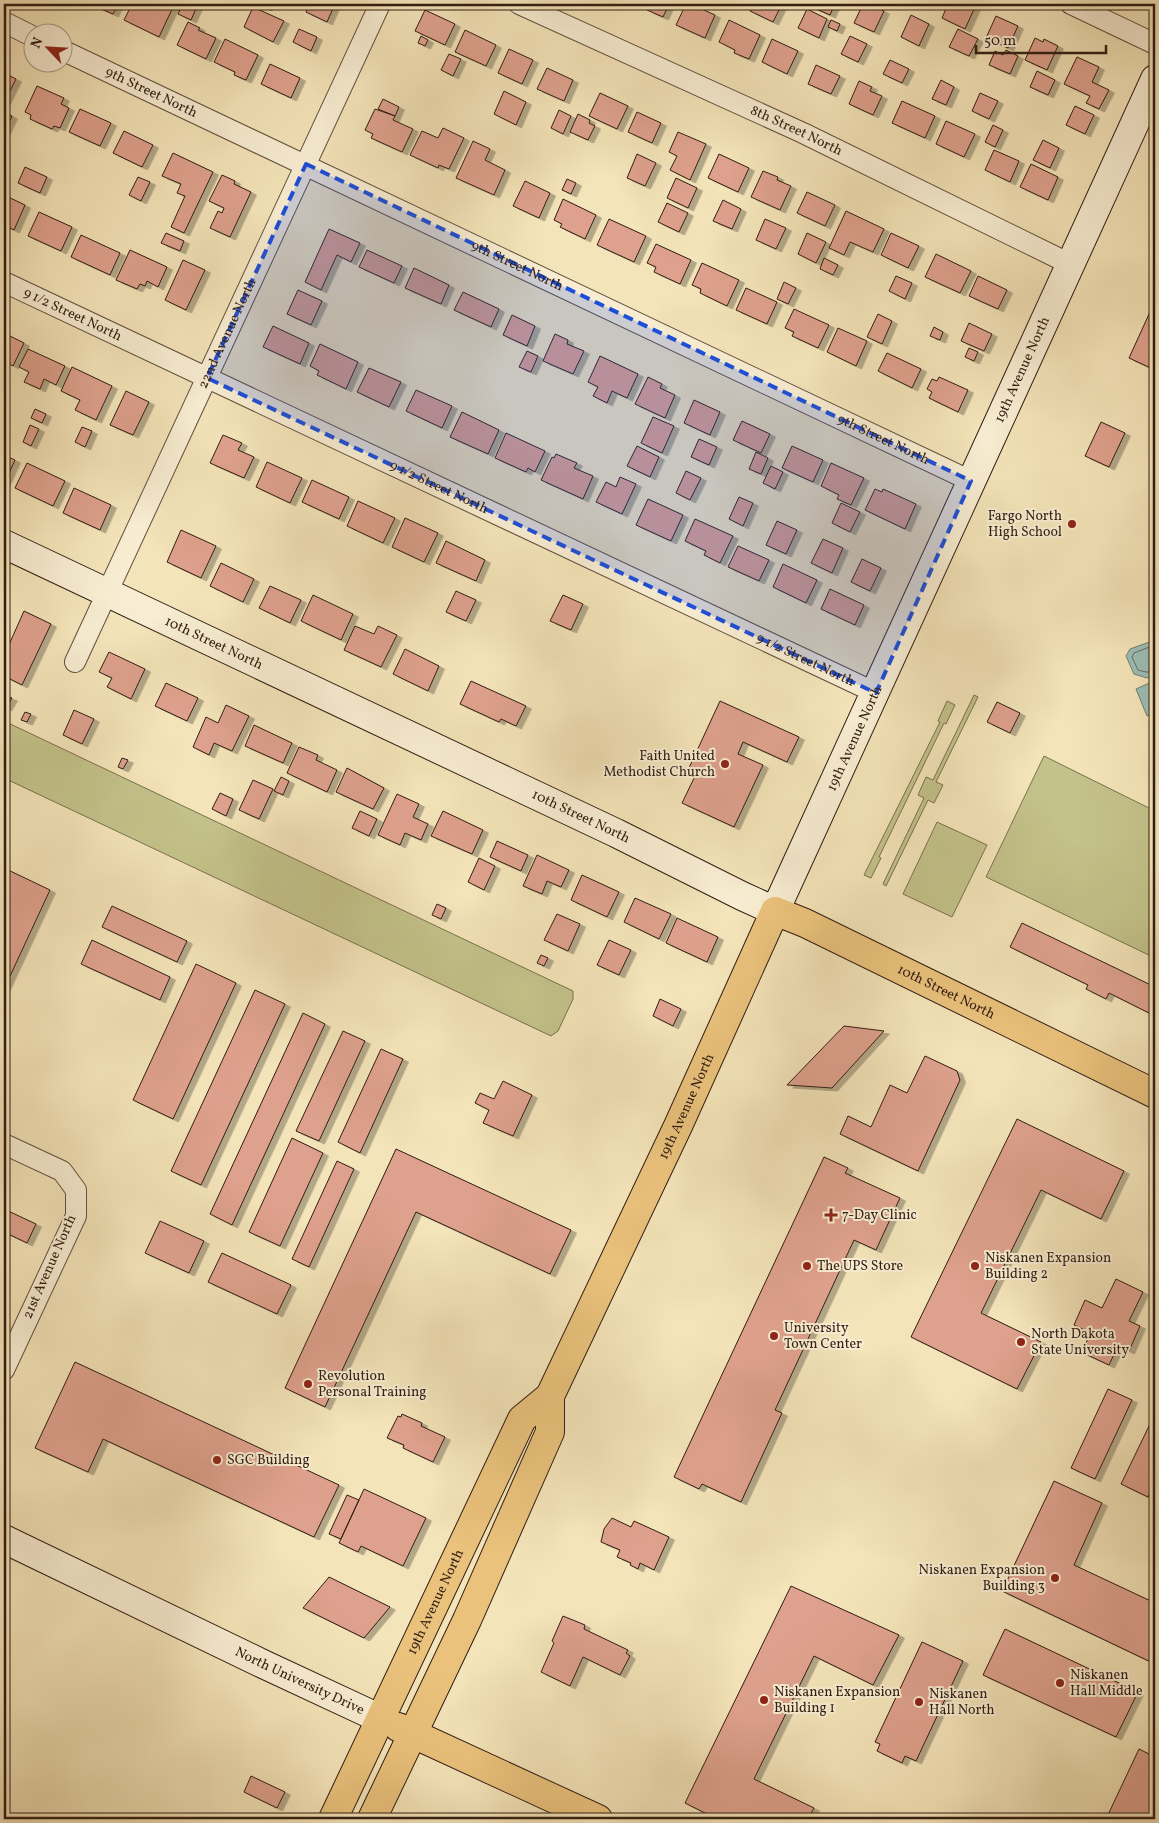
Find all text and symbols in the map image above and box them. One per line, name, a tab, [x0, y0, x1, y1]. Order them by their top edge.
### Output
north arrow	[22, 22, 72, 72]
scale bar	[976, 22, 1106, 54]
text: 50 m	[984, 31, 1016, 52]
text: N	[27, 35, 48, 52]
street label: 9th Street North	[102, 62, 201, 122]
street label: 8th Street North	[747, 101, 846, 160]
street label: 9th Street North	[468, 236, 567, 296]
street label: 22nd Avenue North	[193, 275, 261, 392]
street label: 9 1/2 Street North	[20, 283, 125, 346]
street label: 19th Avenue North	[990, 314, 1054, 426]
street label: 9th Street North	[834, 409, 933, 469]
street label: 9 1/2 Street North	[387, 456, 491, 518]
place label: Fargo North High School	[988, 507, 1062, 542]
marker: Fargo North High School	[1066, 518, 1078, 530]
street label: 10th Street North	[162, 612, 266, 674]
street label: 9 1/2 Street North	[753, 628, 858, 691]
street label: 19th Avenue North	[822, 682, 887, 794]
place label: Faith United Methodist Church	[604, 747, 715, 782]
marker: Faith United Methodist Church	[719, 758, 731, 770]
street label: 10th Street North	[529, 785, 633, 848]
street label: 10th Street North	[894, 960, 998, 1024]
street label: 19th Avenue North	[654, 1051, 719, 1163]
place label: 7-Day Clinic	[842, 1206, 917, 1225]
marker: 7-Day Clinic	[824, 1208, 838, 1222]
street label: 21st Avenue North	[18, 1212, 82, 1322]
place label: Niskanen Expansion Building 2	[985, 1249, 1111, 1284]
place label: The UPS Store	[817, 1257, 904, 1276]
marker: The UPS Store	[801, 1260, 813, 1272]
marker: Niskanen Expansion Building 2	[969, 1260, 981, 1272]
place label: University Town Center	[784, 1319, 862, 1354]
place label: North Dakota State University	[1031, 1325, 1130, 1360]
marker: University Town Center	[768, 1330, 780, 1342]
marker: North Dakota State University	[1015, 1336, 1027, 1348]
place label: Revolution Personal Training	[318, 1367, 426, 1402]
marker: Revolution Personal Training	[302, 1378, 314, 1390]
place label: SGC Building	[227, 1451, 310, 1470]
marker: SGC Building	[211, 1454, 223, 1466]
street label: 19th Avenue North	[402, 1546, 469, 1658]
place label: Niskanen Expansion Building 3	[919, 1561, 1045, 1596]
marker: Niskanen Expansion Building 3	[1049, 1572, 1061, 1584]
street label: North University Drive	[232, 1642, 368, 1720]
place label: Niskanen Hall Middle	[1070, 1666, 1143, 1701]
marker: Niskanen Hall Middle	[1054, 1677, 1066, 1689]
place label: Niskanen Expansion Building 1	[774, 1683, 900, 1718]
place label: Niskanen Hall North	[929, 1685, 995, 1720]
marker: Niskanen Expansion Building 1	[758, 1694, 770, 1706]
marker: Niskanen Hall North	[913, 1696, 925, 1708]

